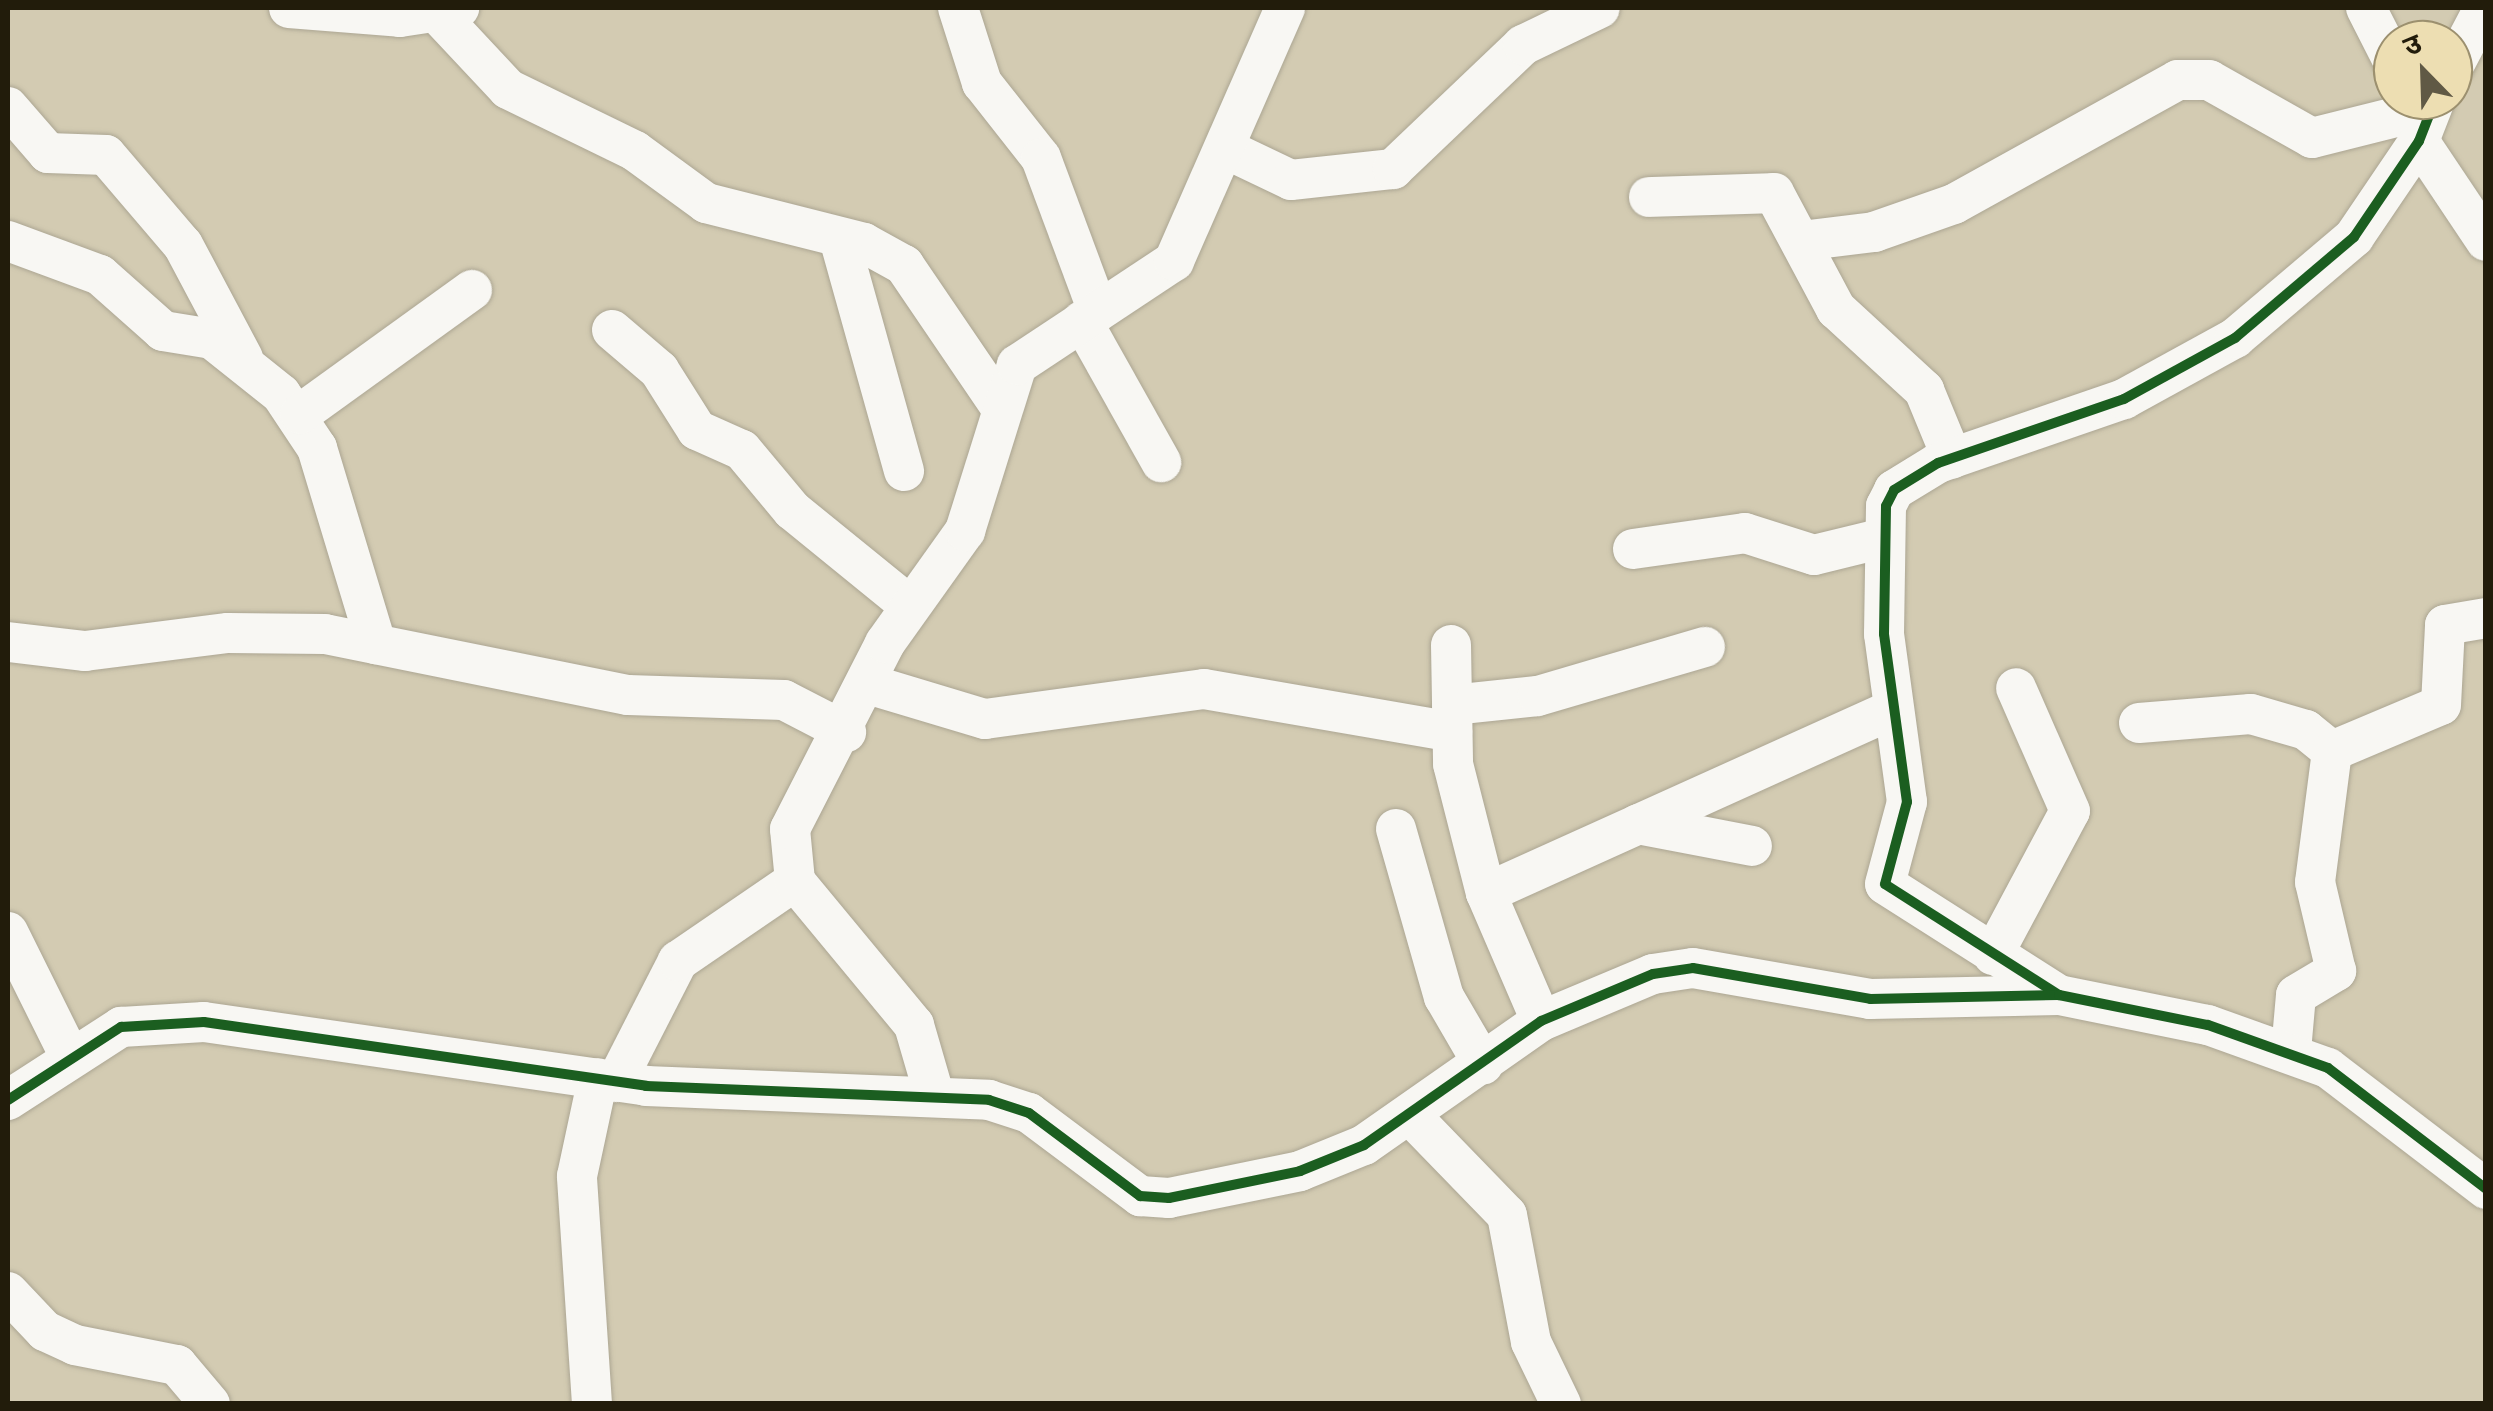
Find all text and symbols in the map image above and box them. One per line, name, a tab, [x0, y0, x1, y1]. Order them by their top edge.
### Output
north arrow	[2373, 20, 2473, 120]
text: उ	[2398, 26, 2426, 62]

